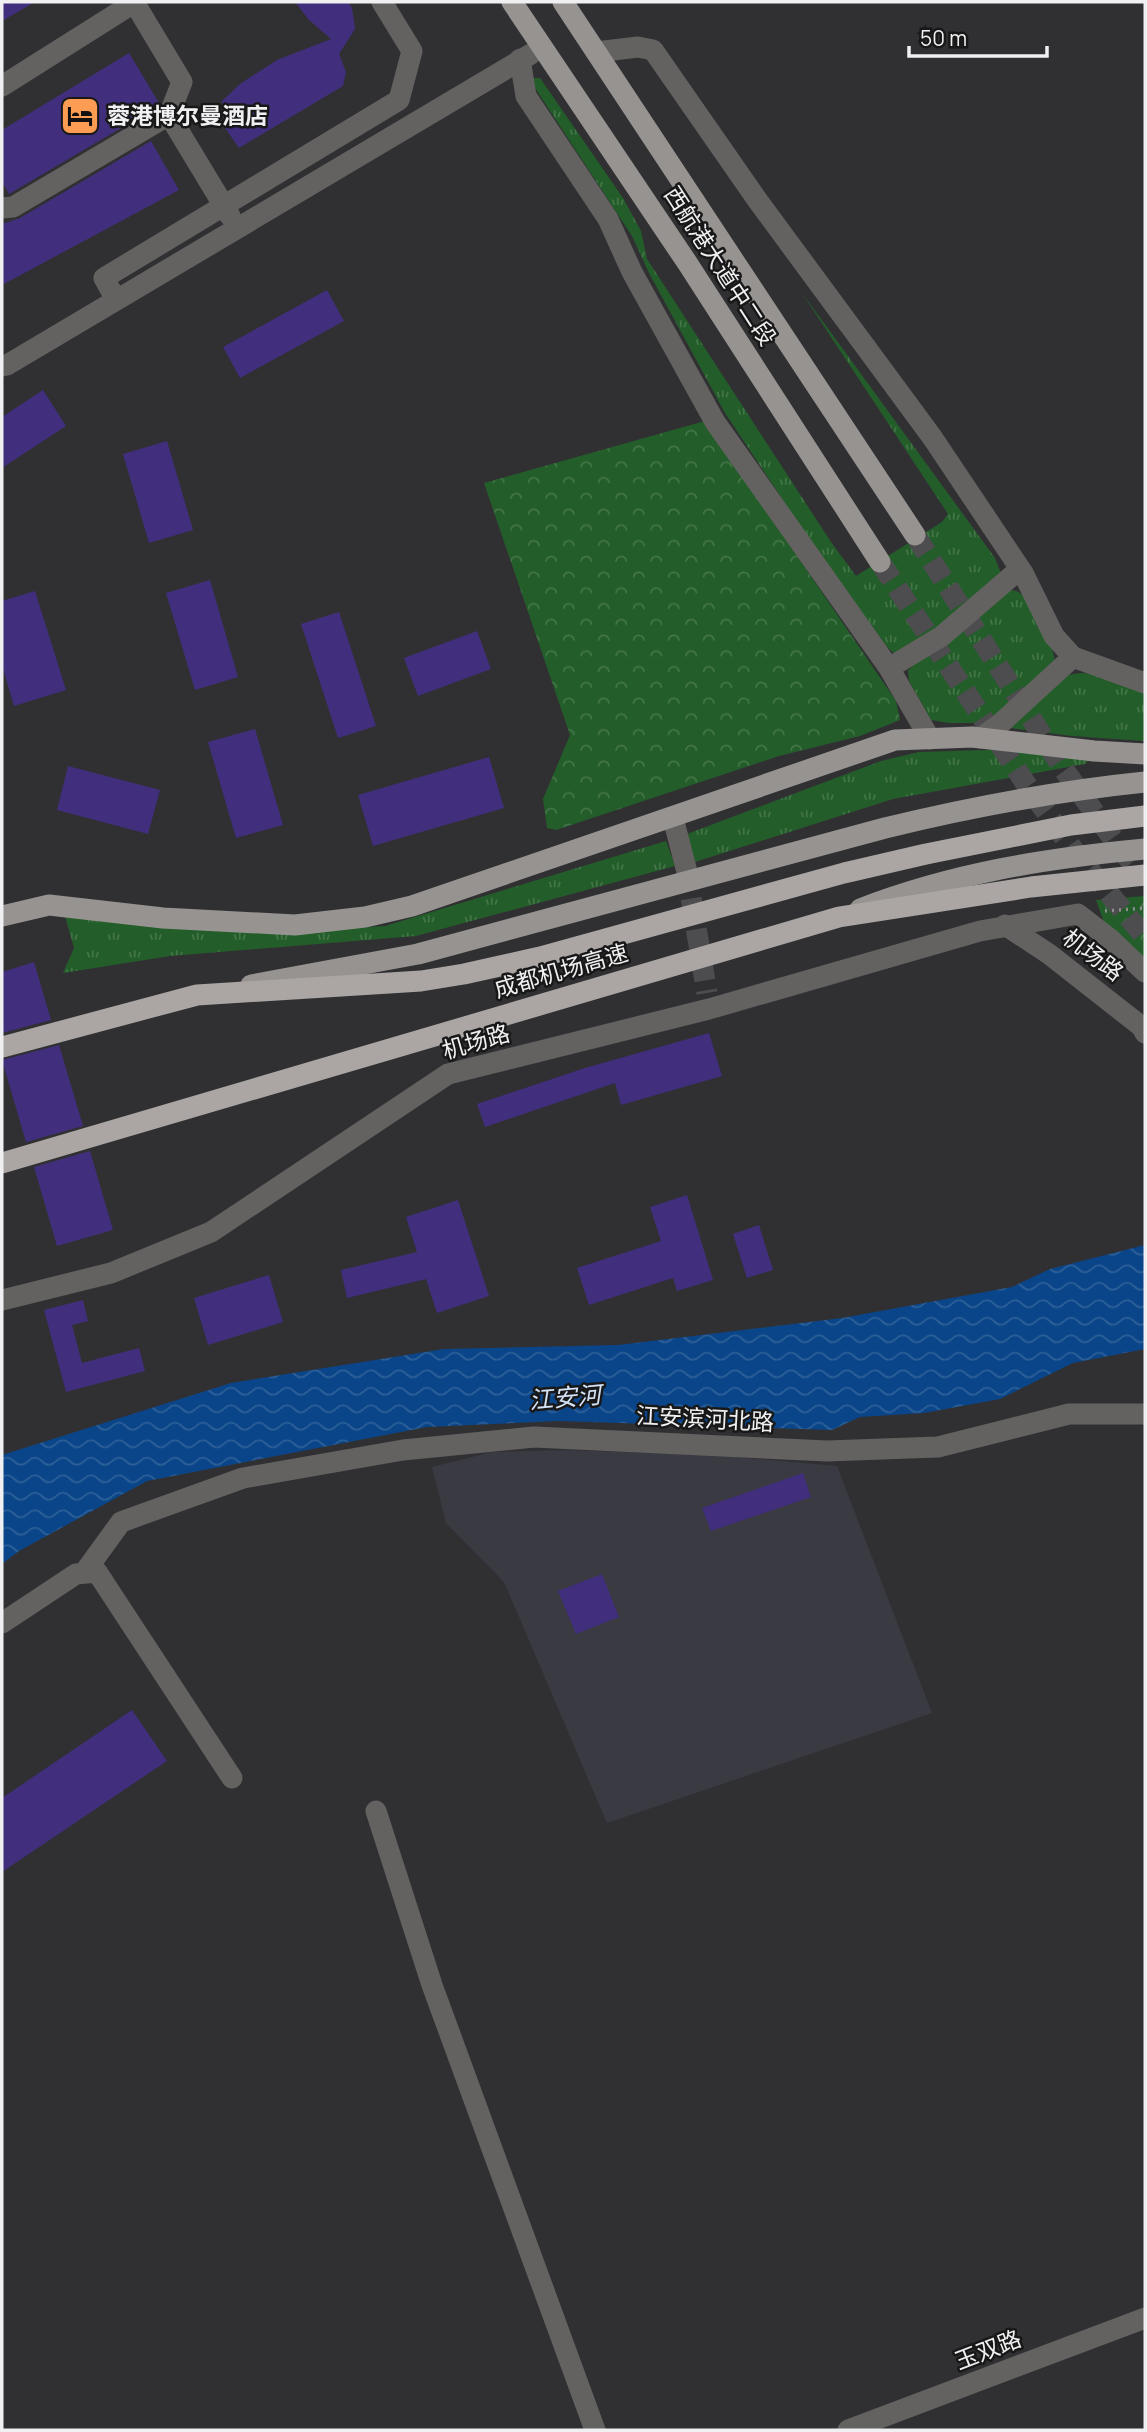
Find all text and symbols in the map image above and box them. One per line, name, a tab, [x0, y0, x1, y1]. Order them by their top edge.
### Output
scale bar	[909, 14, 1047, 58]
text: 50 m	[920, 24, 967, 52]
hotel icon: 蓉港博尔曼酒店	[59, 95, 101, 137]
place label: 蓉港博尔曼酒店	[107, 99, 268, 131]
street label: 西航港大道中二段	[657, 180, 784, 351]
street label: 机场路	[1056, 921, 1131, 988]
street label: 成都机场高速	[490, 936, 631, 1004]
street label: 机场路	[438, 1016, 513, 1066]
water label: 江安河	[528, 1377, 606, 1416]
street label: 江安滨河北路	[635, 1398, 775, 1438]
street label: 玉双路	[950, 2322, 1026, 2376]

